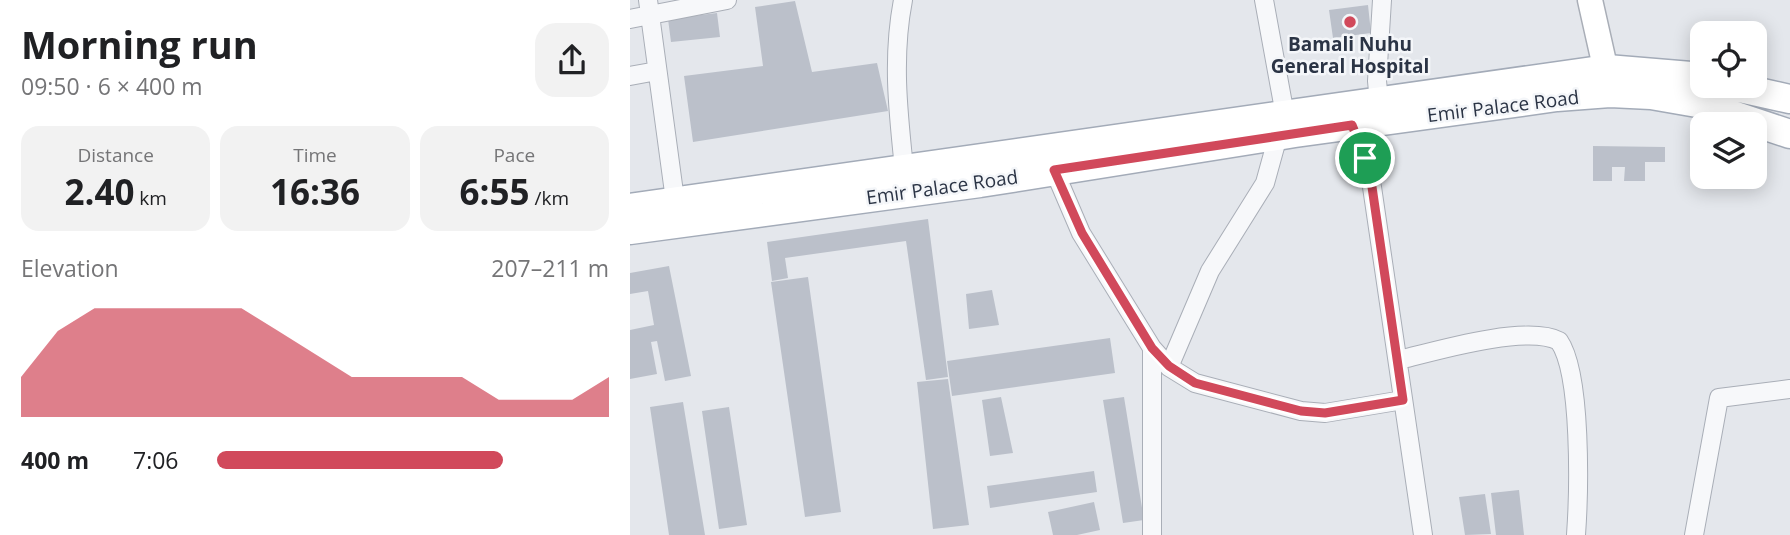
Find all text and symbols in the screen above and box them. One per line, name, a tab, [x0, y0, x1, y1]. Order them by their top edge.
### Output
marker: Bamali Nuhu General Hospital	[1342, 14, 1358, 30]
text: Morning run	[21, 18, 258, 70]
map controls	[1690, 21, 1767, 189]
button: locate	[1690, 21, 1767, 98]
button: share	[535, 23, 609, 97]
place label: Bamali Nuhu General Hospital	[1271, 31, 1429, 79]
text: 09:50 · 6 × 400 m	[21, 70, 203, 102]
street label: Emir Palace Road	[1425, 84, 1581, 128]
button: layers	[1690, 112, 1767, 189]
pin	[1335, 128, 1395, 188]
icon: arrive	[1346, 139, 1384, 177]
text: Distance	[77, 142, 154, 168]
text: Time	[293, 142, 337, 168]
text: Pace	[493, 142, 535, 168]
street label: Emir Palace Road	[864, 163, 1020, 211]
text: 2.40	[64, 168, 134, 215]
text: 16:36	[270, 168, 360, 215]
text: 6:55	[460, 168, 530, 215]
text: km	[134, 185, 167, 211]
text: /km	[530, 185, 569, 211]
text: Elevation	[21, 252, 119, 284]
text: 207–211 m	[491, 252, 609, 284]
text: 400 m	[21, 444, 89, 476]
text: 7:06	[133, 444, 179, 476]

